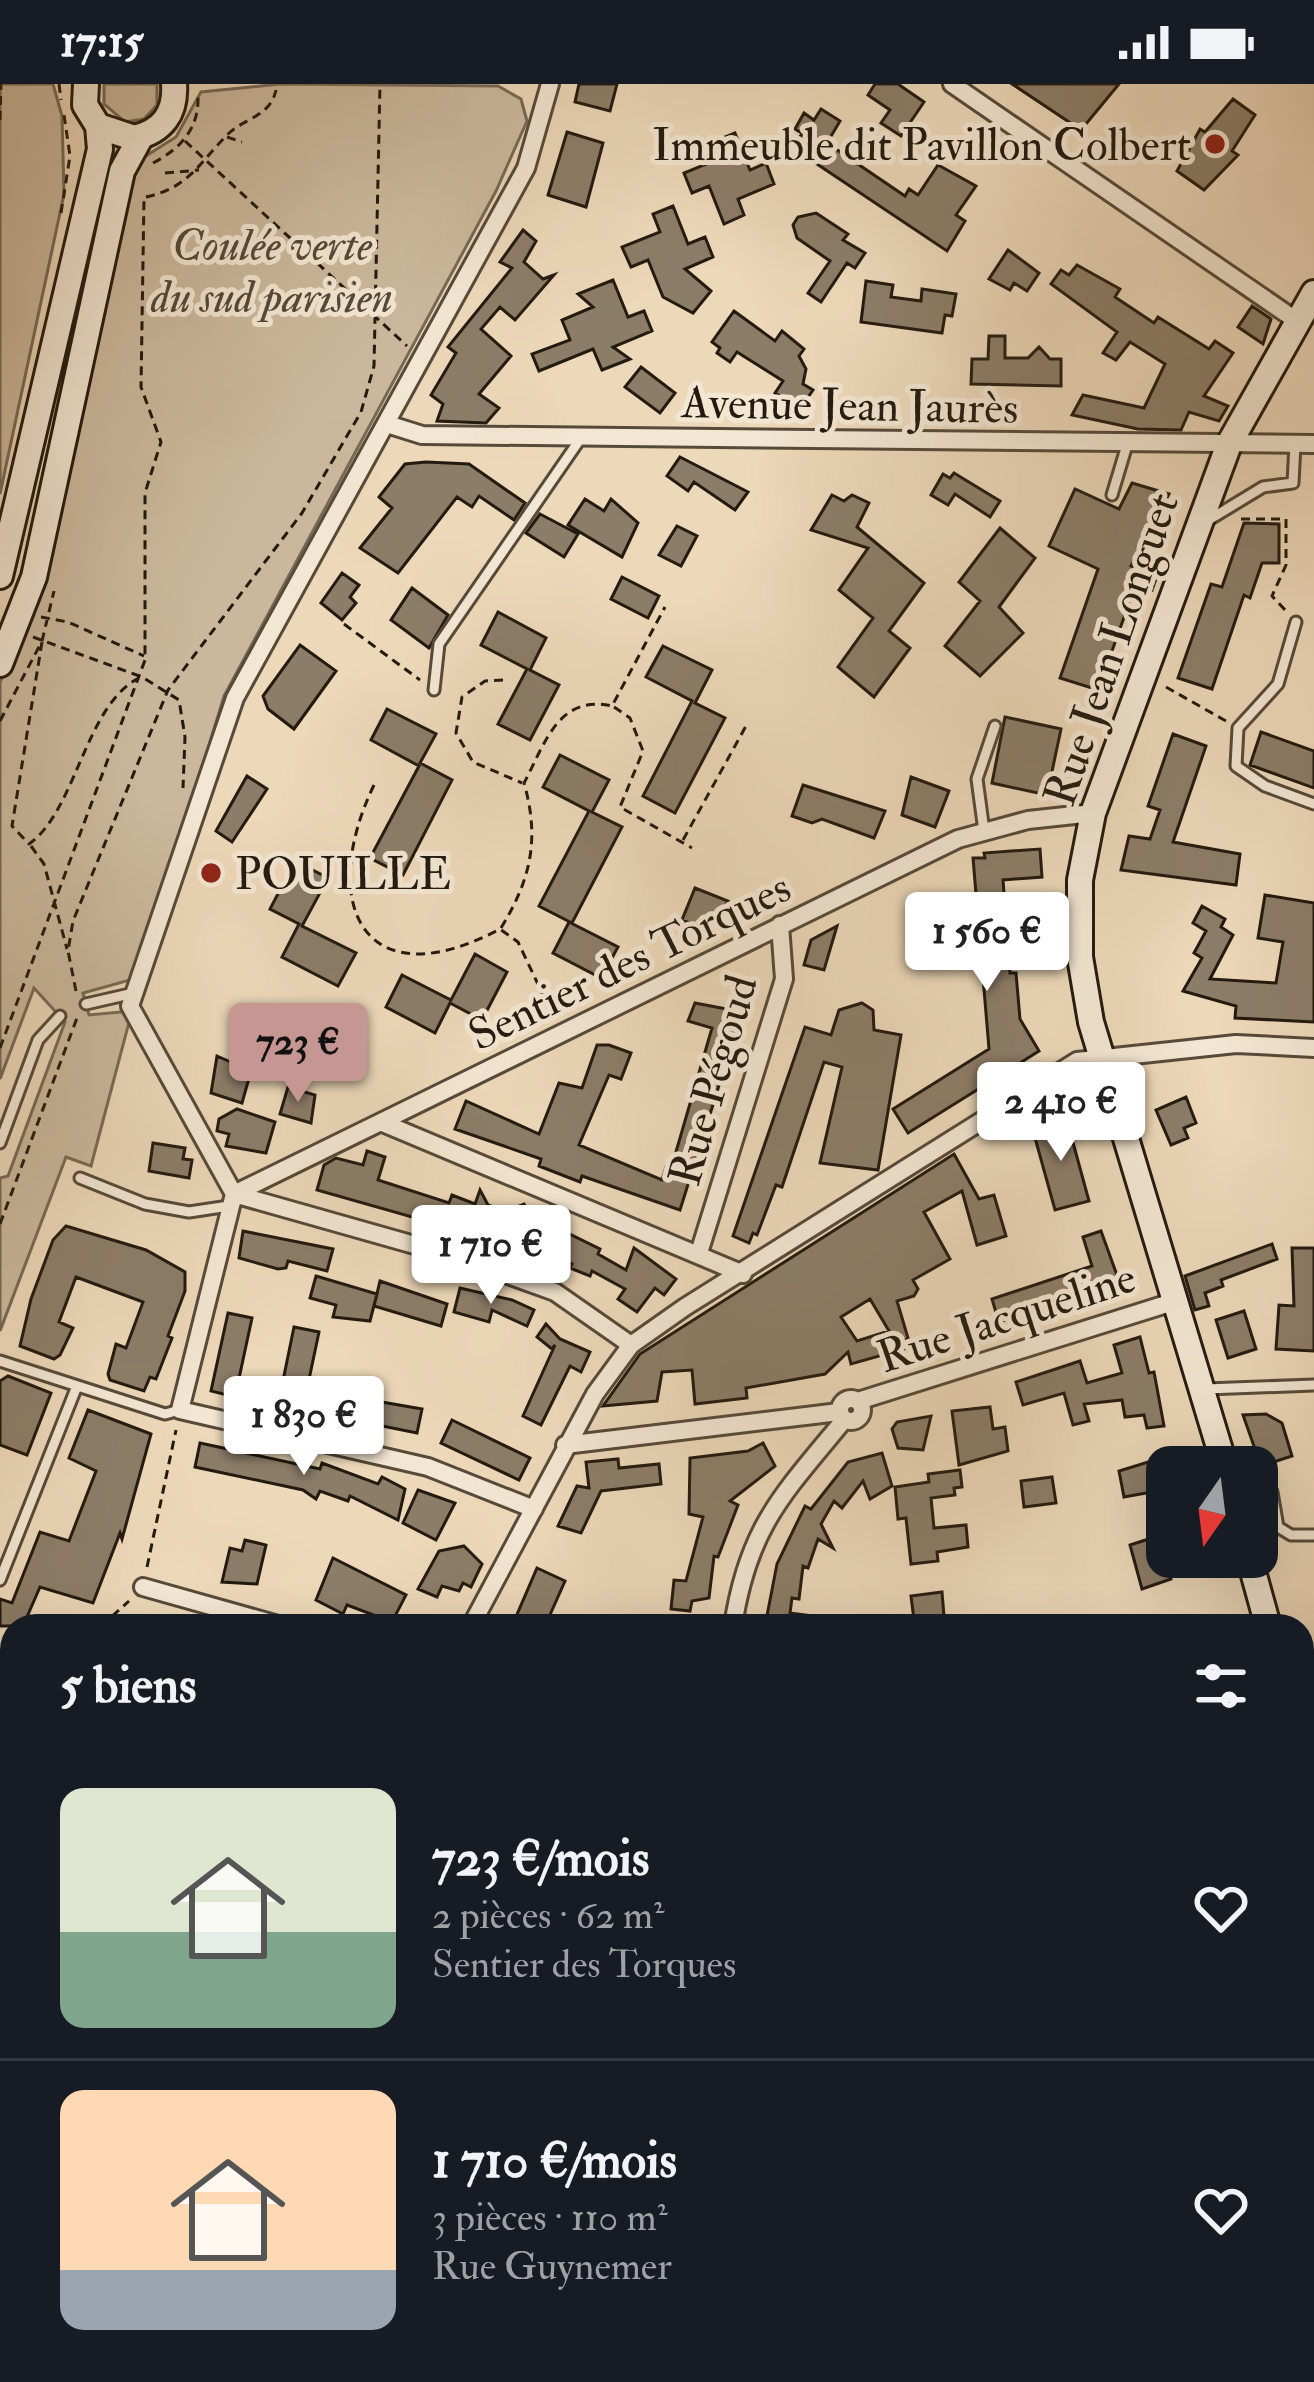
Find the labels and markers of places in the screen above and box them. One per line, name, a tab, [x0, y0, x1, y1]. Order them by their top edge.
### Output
place label: Immeuble dit Pavillon Colbert	[652, 118, 1191, 174]
marker: Immeuble dit Pavillon Colbert	[1202, 131, 1228, 157]
place label: POUILLE	[235, 847, 451, 903]
marker: POUILLE	[198, 860, 224, 886]
pin: 1 560 €	[876, 892, 1098, 994]
pin: 723 €	[214, 1003, 382, 1105]
pin: 2 410 €	[950, 1062, 1172, 1164]
pin: 1 710 €	[380, 1205, 602, 1307]
pin: 1 830 €	[193, 1376, 415, 1478]

